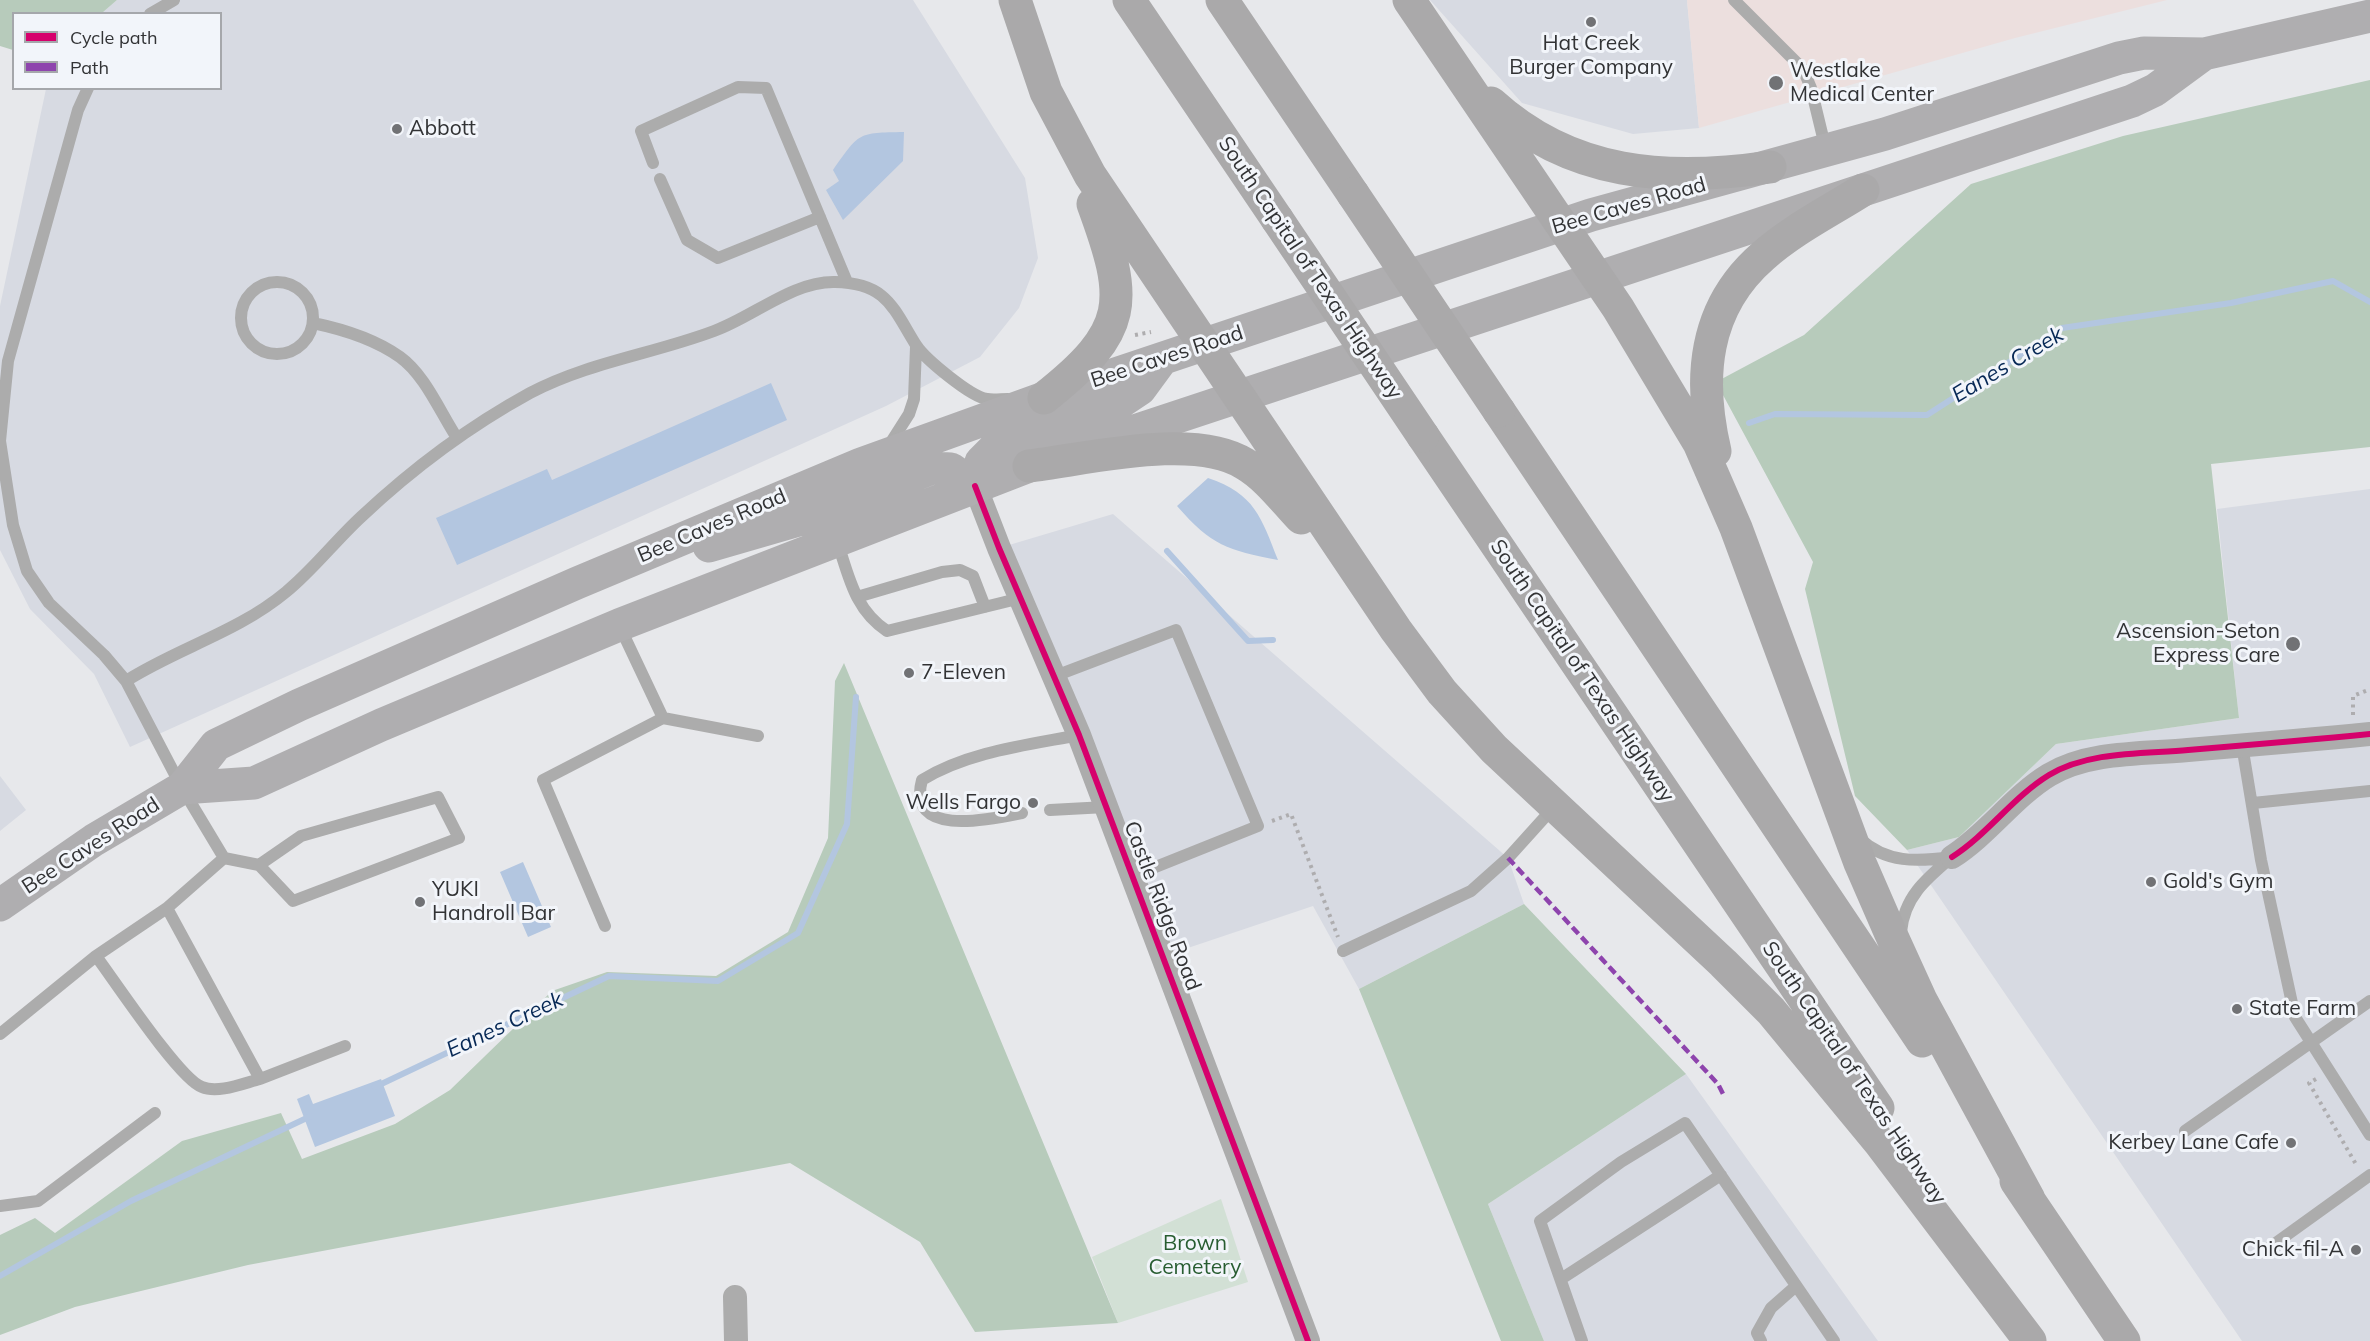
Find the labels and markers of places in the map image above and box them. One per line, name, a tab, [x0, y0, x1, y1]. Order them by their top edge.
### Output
marker: Hat Creek Burger Company	[1584, 15, 1598, 29]
place label: Hat Creek Burger Company	[1509, 31, 1673, 81]
place label: Westlake Medical Center	[1790, 58, 1934, 108]
marker: Westlake Medical Center	[1767, 74, 1785, 92]
place label: Abbott	[409, 116, 476, 142]
marker: Abbott	[390, 122, 404, 136]
place label: Ascension-Seton Express Care	[2116, 619, 2280, 669]
marker: Ascension-Seton Express Care	[2284, 635, 2302, 653]
place label: 7-Eleven	[921, 660, 1006, 686]
marker: 7-Eleven	[902, 666, 916, 680]
place label: Wells Fargo	[905, 790, 1021, 816]
marker: Wells Fargo	[1026, 796, 1040, 810]
place label: Gold's Gym	[2163, 869, 2273, 895]
marker: Gold's Gym	[2144, 875, 2158, 889]
place label: YUKI Handroll Bar	[432, 877, 555, 927]
marker: YUKI Handroll Bar	[413, 895, 427, 909]
place label: State Farm	[2249, 996, 2356, 1022]
marker: State Farm	[2230, 1002, 2244, 1016]
place label: Kerbey Lane Cafe	[2108, 1130, 2279, 1156]
marker: Kerbey Lane Cafe	[2284, 1136, 2298, 1150]
place label: Chick-fil-A	[2242, 1237, 2344, 1263]
marker: Chick-fil-A	[2349, 1243, 2363, 1257]

